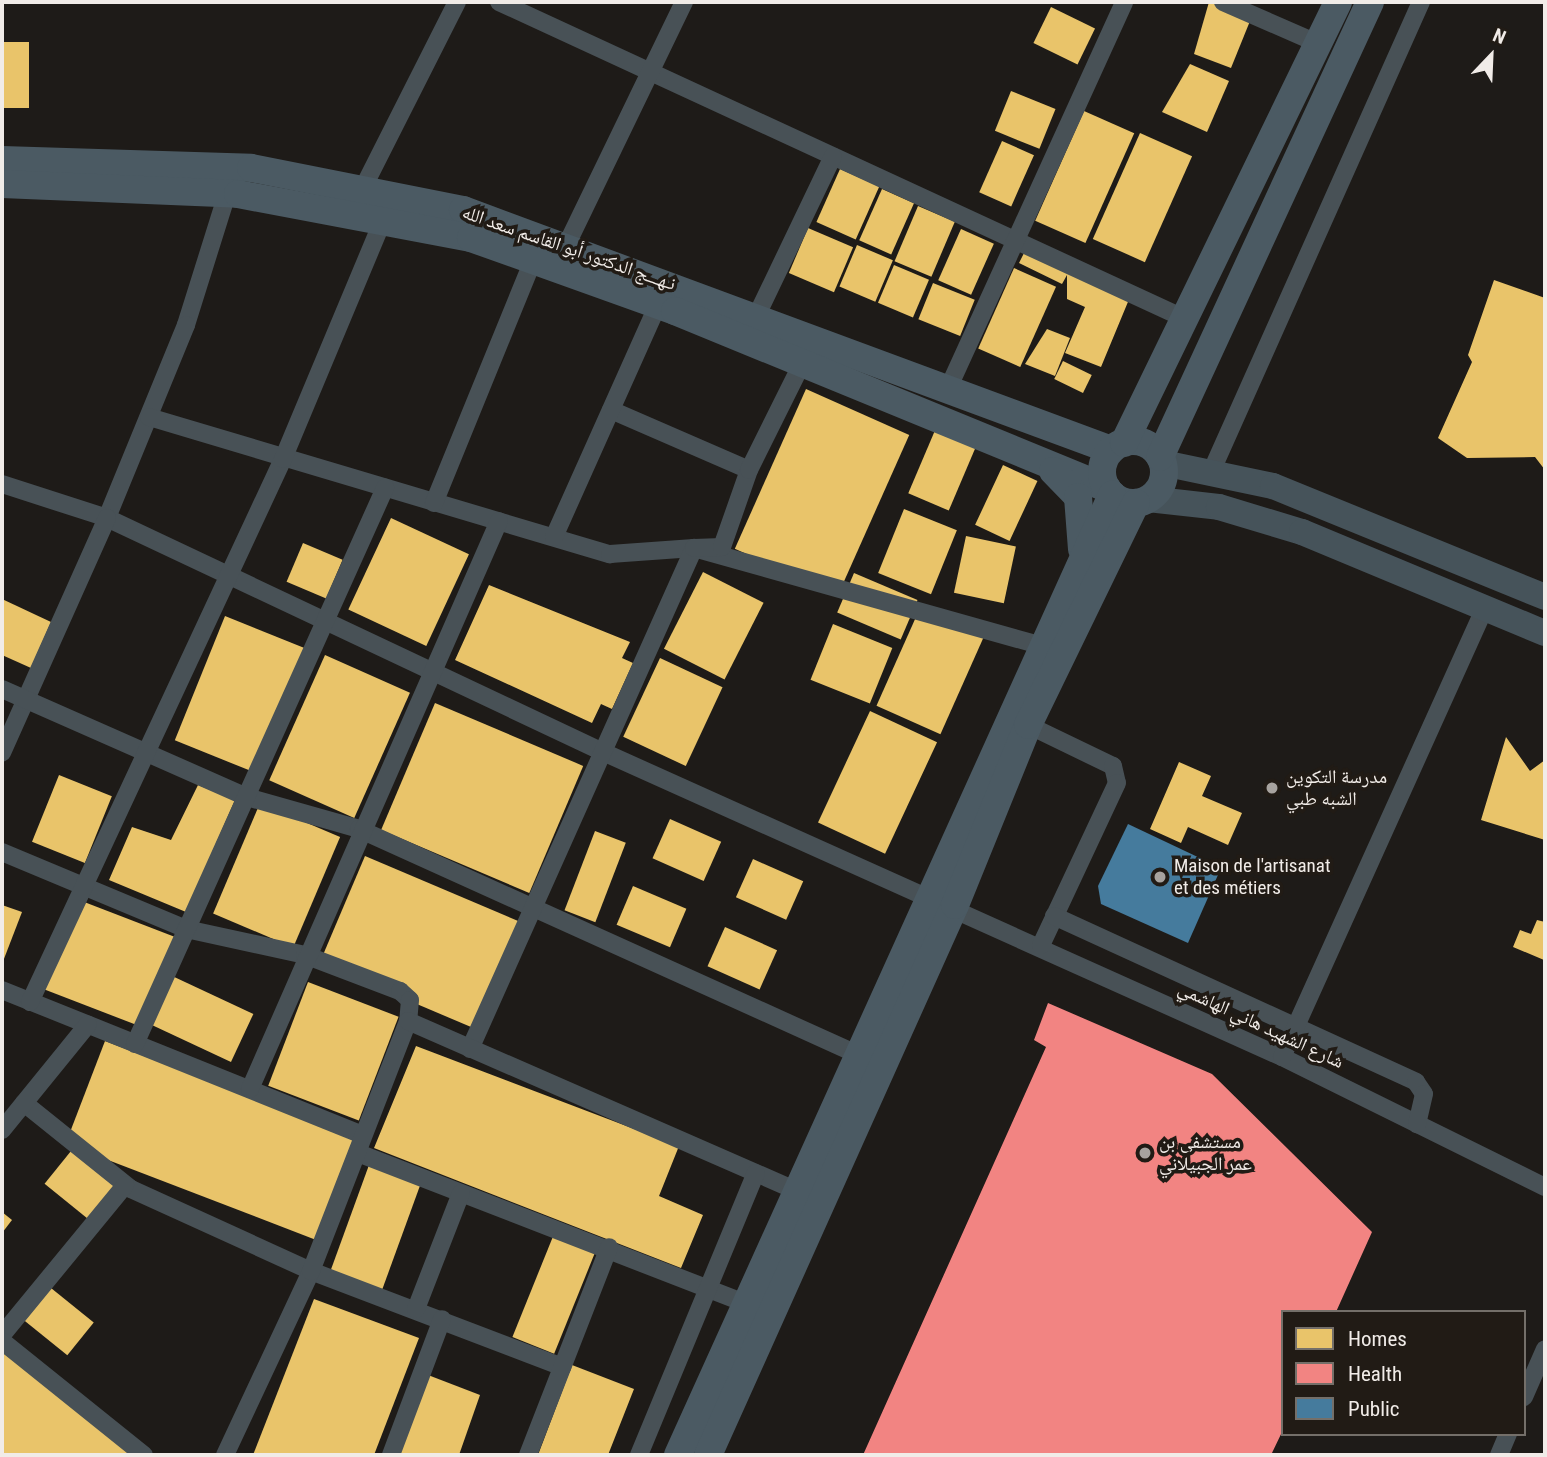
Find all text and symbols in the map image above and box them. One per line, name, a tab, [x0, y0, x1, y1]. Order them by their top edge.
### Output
north arrow	[1456, 21, 1526, 91]
text: N	[1490, 23, 1509, 49]
street label: نـهـــج الدكتور أبو القاسم سعد الله	[459, 201, 679, 295]
place label: مدرسة التكوين الشبه طبي	[1286, 766, 1387, 810]
marker: مدرسة التكوين الشبه طبي	[1264, 780, 1280, 796]
place label: Maison de l'artisanat et des métiers	[1174, 855, 1331, 899]
marker: Maison de l'artisanat et des métiers	[1152, 869, 1168, 885]
street label: شارع الشهيد هاني الهاشمي	[1175, 977, 1347, 1073]
place label: مستشفى بن عمر الجبيلاني	[1159, 1131, 1252, 1175]
marker: مستشفى بن عمر الجبيلاني	[1137, 1145, 1153, 1161]
legend	[1281, 1310, 1526, 1436]
text: Homes	[1348, 1327, 1407, 1351]
text: Health	[1348, 1362, 1402, 1386]
text: Public	[1348, 1397, 1400, 1421]

